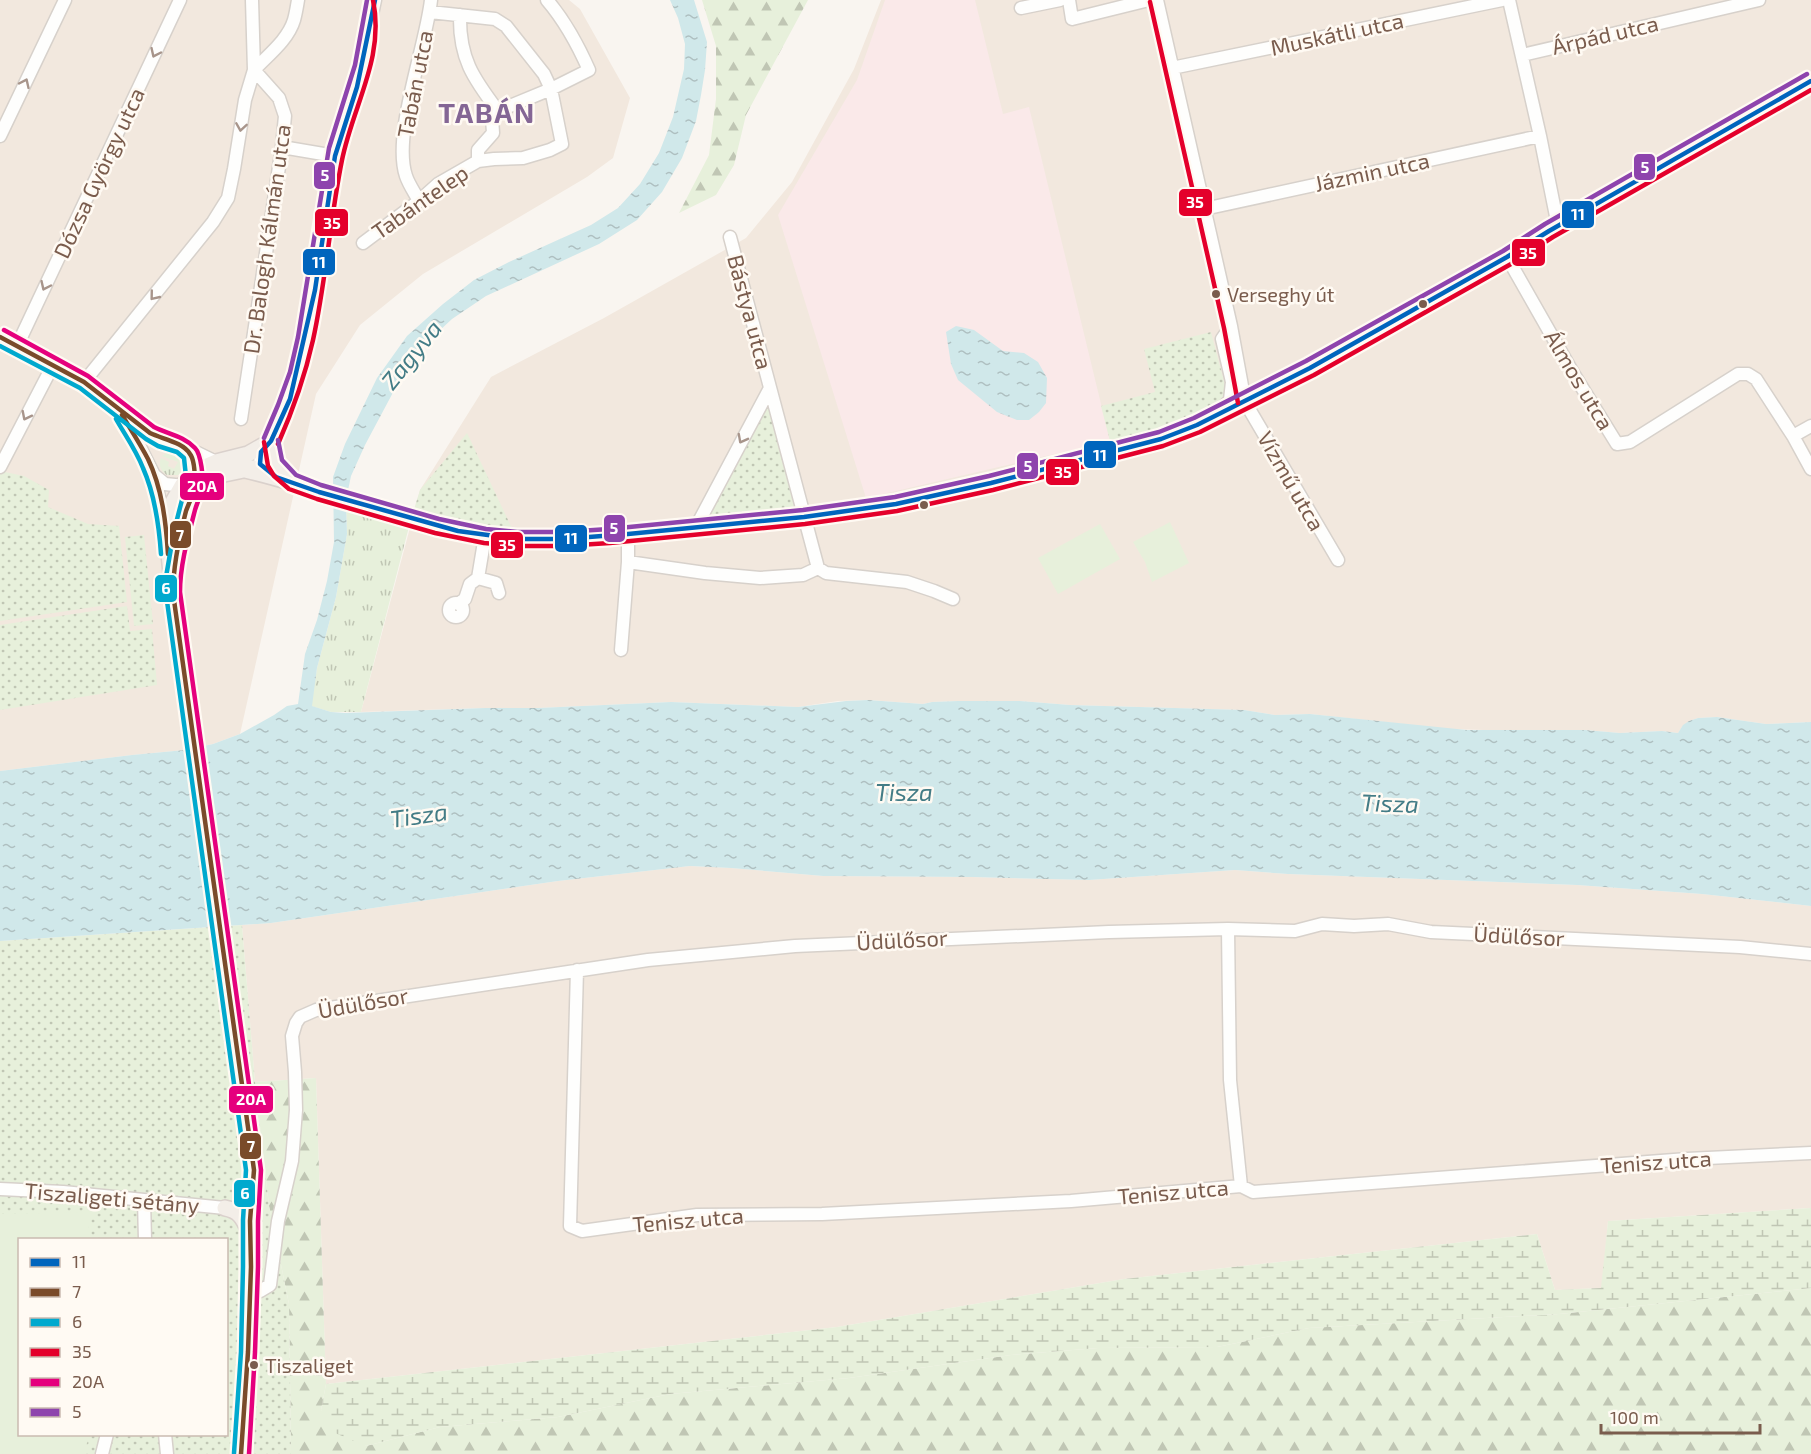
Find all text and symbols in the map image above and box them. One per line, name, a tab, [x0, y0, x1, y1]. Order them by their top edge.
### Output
street label: Muskátli utca	[1268, 6, 1406, 60]
street label: Árpád utca	[1549, 9, 1661, 59]
street label: Tabán utca	[391, 28, 437, 140]
one-way arrow	[151, 46, 163, 57]
one-way arrow	[18, 79, 30, 90]
street label: Dózsa György utca	[47, 83, 149, 262]
district label: TABÁN	[438, 95, 536, 129]
one-way arrow	[236, 122, 248, 131]
street label: Dr. Balogh Kálmán utca	[237, 123, 295, 355]
street label: Jázmin utca	[1312, 146, 1432, 196]
line badge: 5	[1633, 153, 1656, 181]
text: 5	[1641, 157, 1650, 176]
street label: Tabántelep	[366, 159, 473, 244]
line badge: 5	[313, 161, 336, 190]
text: 5	[321, 165, 330, 184]
line badge: 35	[1178, 188, 1213, 217]
text: 35	[1186, 192, 1204, 211]
line badge: 11	[1561, 200, 1595, 229]
text: 11	[1571, 204, 1585, 223]
line badge: 35	[314, 208, 349, 237]
text: 35	[323, 213, 341, 232]
line badge: 35	[1511, 238, 1546, 267]
text: 35	[1519, 243, 1537, 262]
line badge: 11	[302, 248, 336, 276]
text: 11	[312, 252, 326, 271]
street label: Bástya utca	[723, 252, 779, 372]
one-way arrow	[41, 280, 53, 291]
place label: Verseghy út	[1227, 282, 1335, 306]
marker: Verseghy út	[1210, 288, 1222, 300]
one-way arrow	[151, 289, 162, 300]
unlabelled marker	[1417, 298, 1429, 310]
water label: Zagyva	[374, 314, 447, 394]
street label: Álmos utca	[1540, 325, 1620, 434]
one-way arrow	[22, 410, 34, 421]
street label: Vízmű utca	[1253, 426, 1331, 535]
one-way arrow	[738, 433, 749, 444]
line badge: 11	[1083, 440, 1117, 469]
text: 11	[1093, 445, 1107, 464]
line badge: 5	[1016, 452, 1039, 480]
text: 5	[1024, 456, 1033, 475]
line badge: 35	[1045, 458, 1080, 486]
text: 35	[1054, 462, 1072, 481]
line badge: 20A	[179, 472, 225, 501]
text: 20A	[187, 476, 217, 495]
unlabelled marker	[918, 499, 930, 511]
line badge: 5	[603, 514, 626, 543]
text: 5	[610, 518, 619, 537]
line badge: 7	[169, 520, 192, 549]
line badge: 11	[554, 524, 588, 553]
text: 7	[176, 525, 185, 544]
text: 11	[564, 528, 578, 547]
line badge: 35	[490, 531, 524, 559]
text: 35	[498, 535, 516, 554]
line badge: 6	[154, 574, 178, 603]
text: 6	[161, 578, 171, 597]
water label: Tisza	[875, 777, 933, 806]
water label: Tisza	[1361, 787, 1419, 818]
water label: Tisza	[388, 796, 449, 833]
street label: Üdülősor	[1473, 920, 1566, 950]
street label: Üdülősor	[856, 924, 948, 954]
street label: Üdülősor	[316, 981, 410, 1023]
line badge: 20A	[228, 1085, 274, 1114]
text: 20A	[236, 1089, 266, 1108]
line badge: 7	[239, 1132, 262, 1160]
text: 7	[247, 1136, 256, 1155]
street label: Tenisz utca	[1599, 1144, 1712, 1178]
street label: Tenisz utca	[1116, 1173, 1230, 1209]
street label: Tiszaligeti sétány	[24, 1176, 201, 1218]
line badge: 6	[233, 1179, 256, 1208]
text: 6	[240, 1183, 250, 1202]
street label: Tenisz utca	[631, 1201, 745, 1237]
legend	[18, 1238, 228, 1436]
text: 11	[72, 1250, 86, 1272]
text: 7	[72, 1280, 81, 1302]
text: 6	[72, 1310, 82, 1332]
text: 35	[72, 1340, 92, 1362]
place label: Tiszaliget	[265, 1353, 354, 1377]
marker: Tiszaliget	[248, 1359, 260, 1371]
text: 20A	[72, 1370, 105, 1392]
scale bar	[1601, 1397, 1760, 1435]
text: 5	[72, 1400, 82, 1422]
text: 100 m	[1610, 1406, 1659, 1428]

